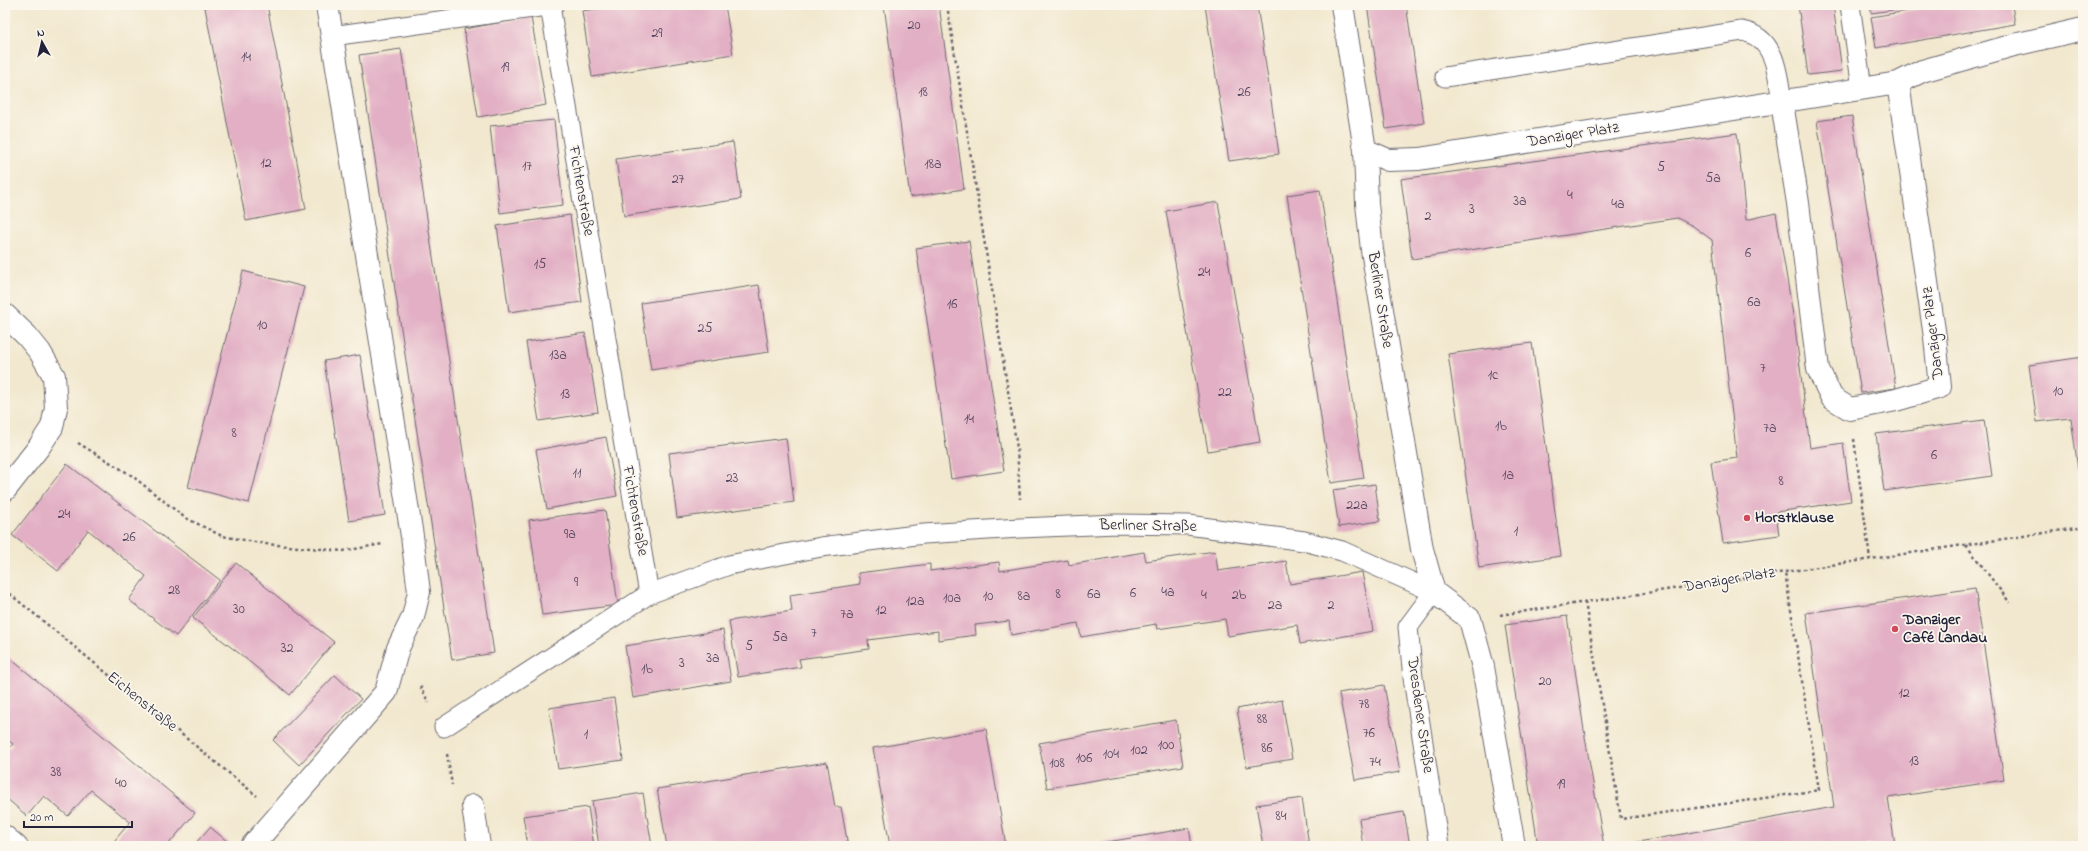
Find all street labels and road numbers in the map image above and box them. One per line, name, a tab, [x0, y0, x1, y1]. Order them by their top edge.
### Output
street label: Danziger Platz	[1524, 116, 1621, 154]
street label: Fichtenstraße	[561, 143, 601, 239]
street label: Berliner Straße	[1360, 249, 1400, 351]
street label: Danziger Platz	[1915, 285, 1951, 382]
street label: Fichtenstraße	[615, 463, 655, 559]
street label: Berliner Straße	[1098, 513, 1198, 539]
street label: Danziger Platz	[1680, 561, 1777, 599]
street label: Dresdener Straße	[1400, 654, 1440, 775]
street label: Eichenstraße	[101, 666, 183, 739]

